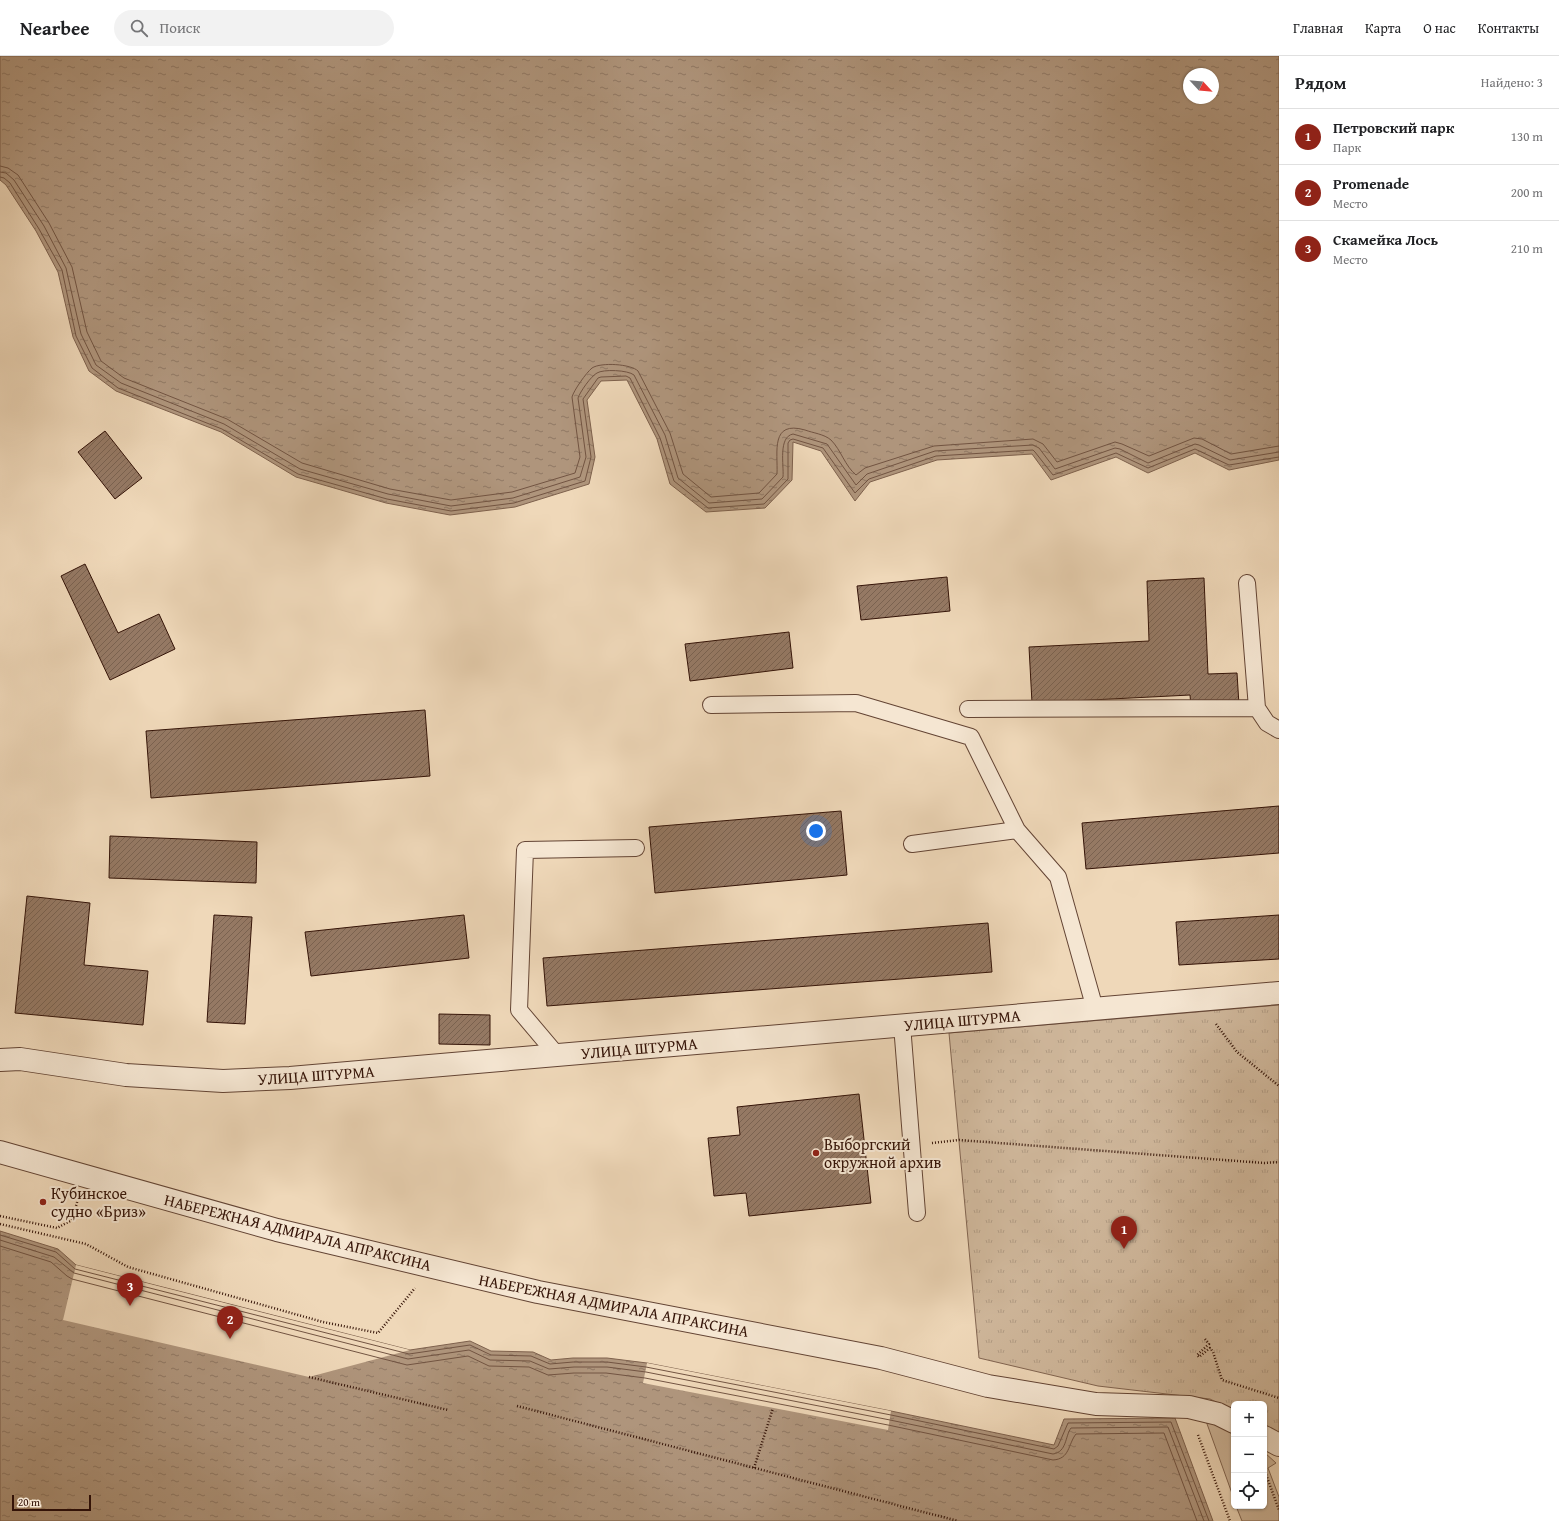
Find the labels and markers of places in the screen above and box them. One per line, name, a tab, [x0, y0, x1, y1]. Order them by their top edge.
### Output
place label: Выборгский окружной архив	[824, 1132, 941, 1174]
marker: Выборгский окружной архив	[811, 1148, 821, 1158]
place label: Кубинское судно «Бриз»	[51, 1181, 146, 1223]
marker: Кубинское судно «Бриз»	[38, 1197, 48, 1207]
pin: 1	[1111, 1216, 1137, 1249]
pin: 3	[117, 1273, 143, 1306]
pin: 2	[217, 1306, 243, 1339]

